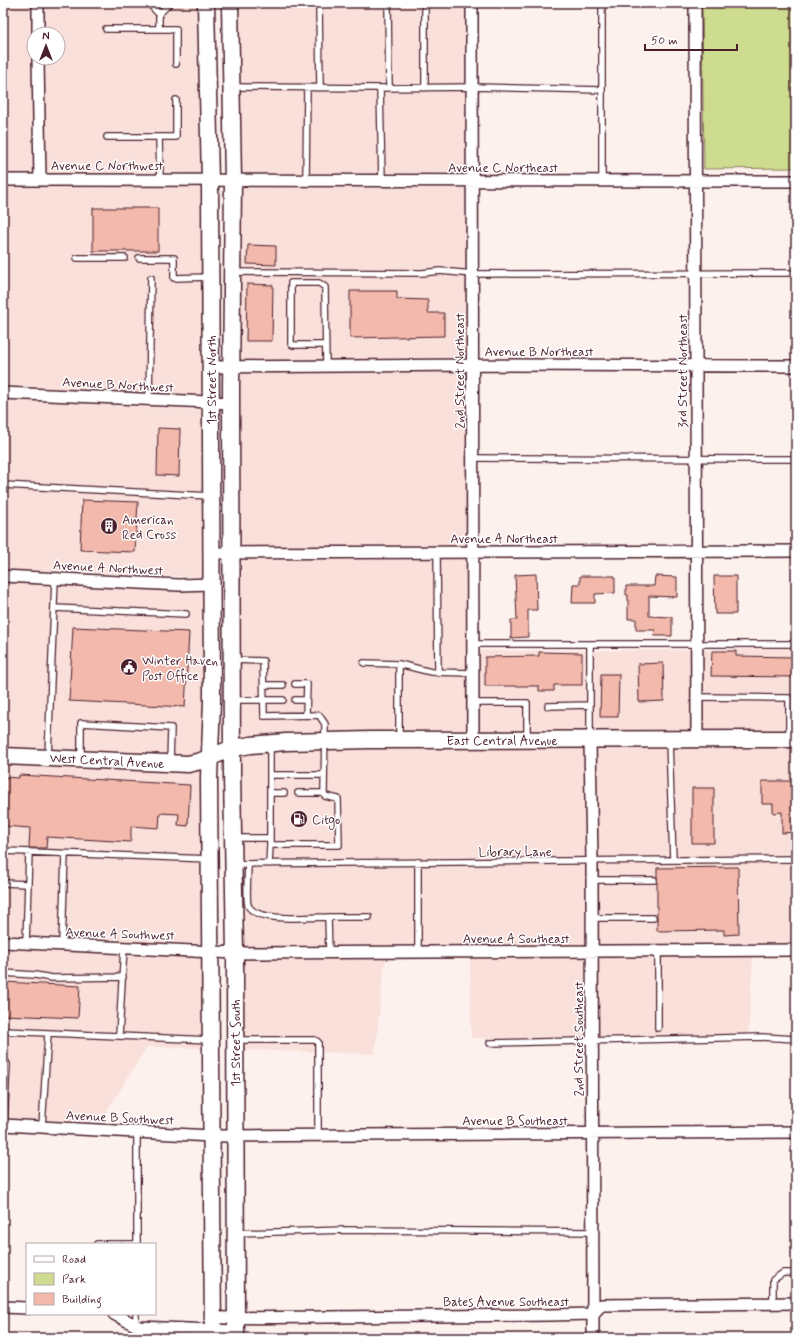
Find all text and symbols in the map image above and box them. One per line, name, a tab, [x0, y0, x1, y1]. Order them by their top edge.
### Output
north arrow	[26, 26, 66, 66]
scale bar	[645, 26, 737, 52]
text: N	[42, 30, 50, 44]
text: 50 m	[651, 33, 678, 49]
street label: Avenue C Northwest	[51, 158, 163, 175]
street label: Avenue C Northeast	[448, 160, 558, 177]
street label: 2nd Street Northeast	[452, 313, 469, 429]
street label: 3rd Street Northeast	[675, 314, 692, 428]
street label: 1st Street North	[204, 335, 221, 425]
street label: Avenue B Northeast	[485, 344, 593, 361]
street label: Avenue B Northwest	[62, 374, 174, 397]
place label: American Red Cross	[122, 512, 176, 544]
building icon: American Red Cross	[99, 516, 119, 536]
street label: Avenue A Northeast	[450, 531, 558, 548]
street label: Avenue A Northwest	[53, 557, 163, 580]
place label: Winter Haven Post Office	[142, 653, 218, 685]
public building icon: Winter Haven Post Office	[119, 657, 139, 677]
street label: East Central Avenue	[446, 733, 558, 750]
street label: West Central Avenue	[49, 750, 165, 773]
fuel station icon: Citgo	[289, 809, 309, 829]
place label: Citgo	[312, 812, 340, 830]
street label: Library Lane	[478, 844, 552, 861]
street label: Avenue A Southwest	[65, 924, 175, 945]
street label: Avenue A Southeast	[463, 931, 569, 948]
street label: 2nd Street Southeast	[571, 981, 588, 1097]
street label: 1st Street South	[228, 999, 245, 1087]
street label: Avenue B Southwest	[66, 1107, 174, 1130]
street label: Avenue B Southeast	[462, 1113, 568, 1130]
legend	[26, 1243, 156, 1315]
text: Road	[62, 1252, 86, 1268]
text: Park	[62, 1272, 86, 1288]
text: Building	[62, 1292, 102, 1309]
street label: Bates Avenue Southeast	[443, 1294, 569, 1311]

